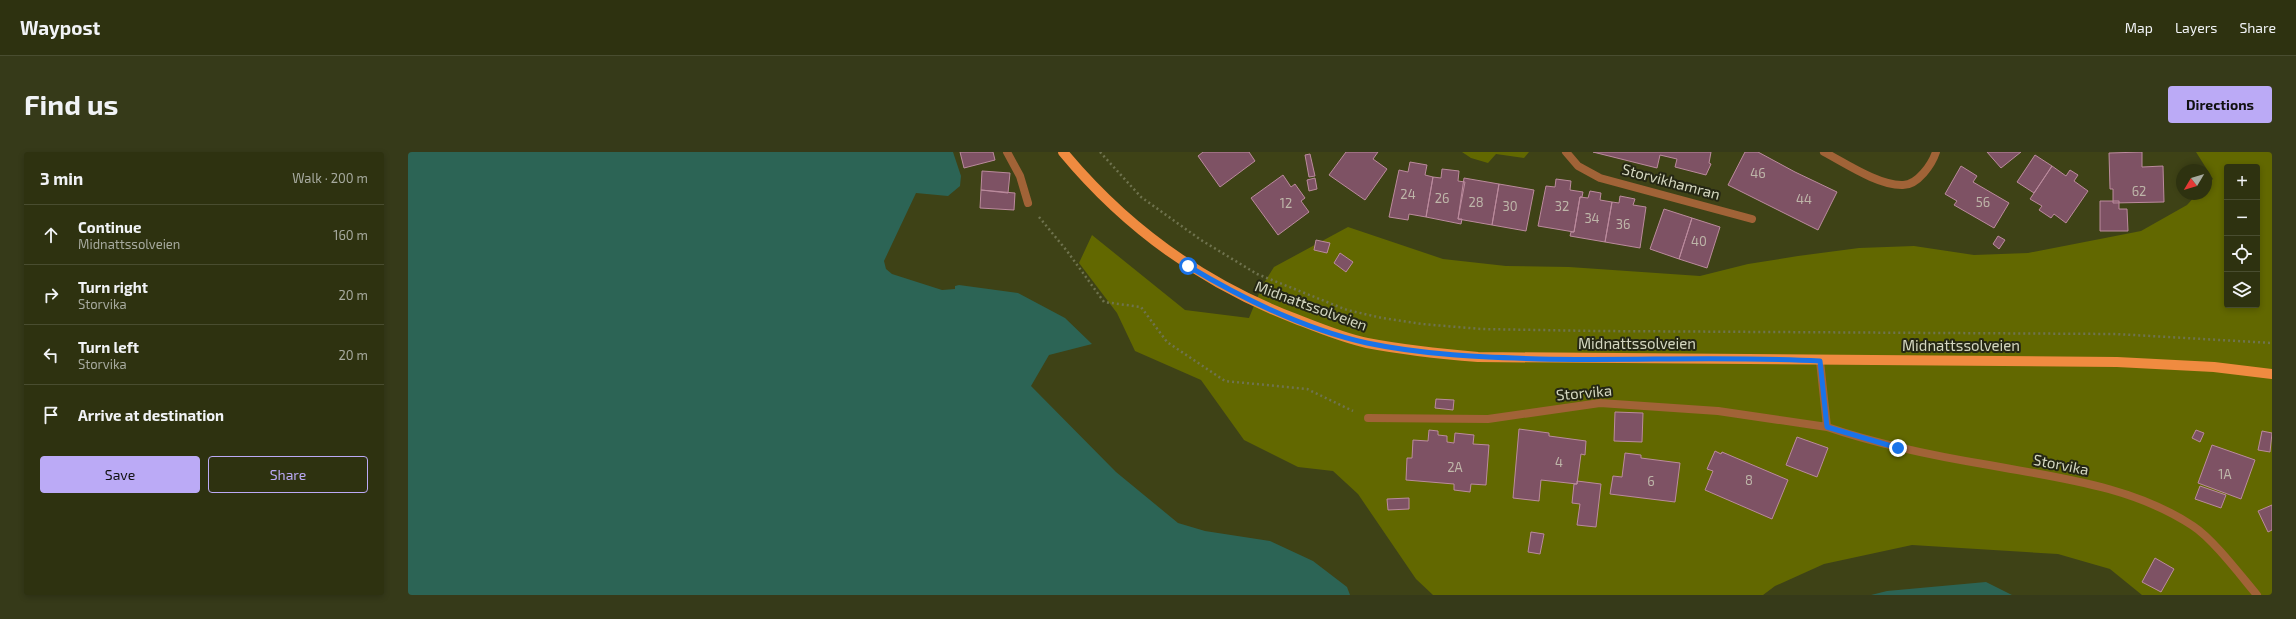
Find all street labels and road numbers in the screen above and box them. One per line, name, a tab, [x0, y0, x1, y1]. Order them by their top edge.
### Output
street label: Storvikhamran	[1620, 159, 1722, 203]
street label: Midnattssolveien	[1253, 276, 1370, 334]
street label: Midnattssolveien	[1578, 334, 1696, 352]
street label: Midnattssolveien	[1902, 336, 2020, 354]
street label: Storvika	[1555, 381, 1613, 403]
street label: Storvika	[2032, 450, 2090, 478]

